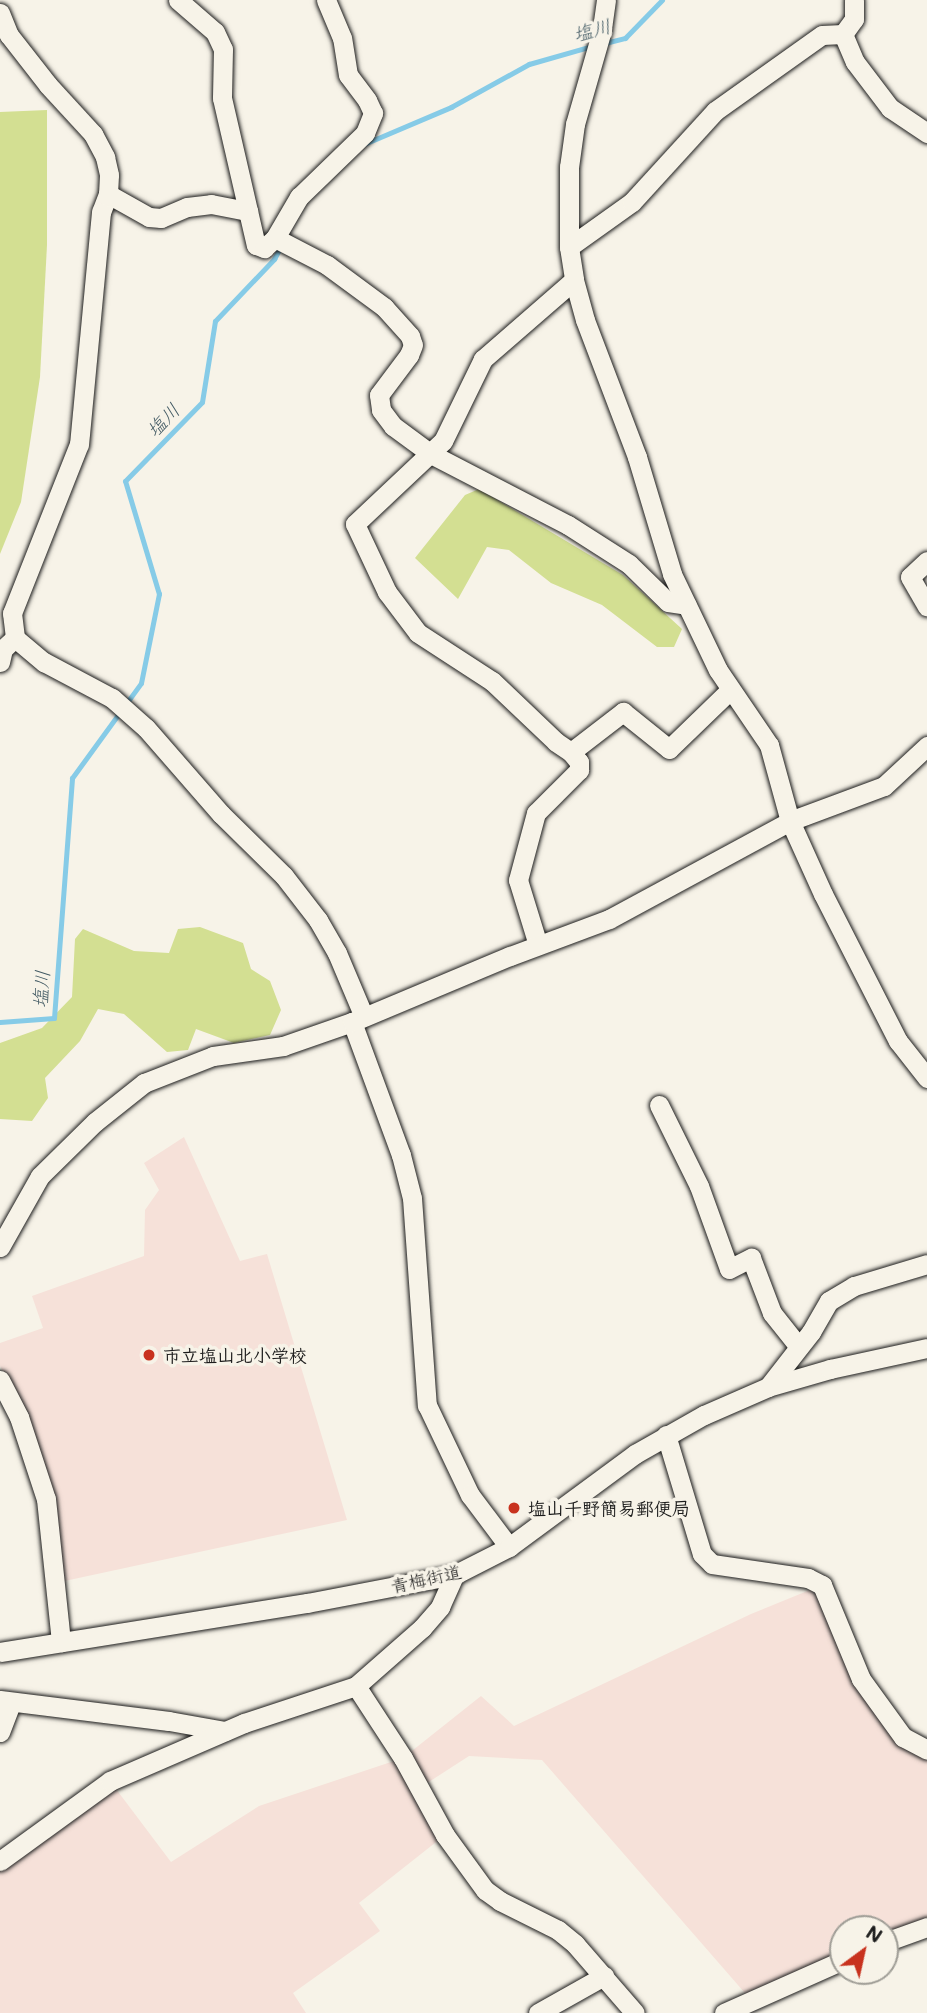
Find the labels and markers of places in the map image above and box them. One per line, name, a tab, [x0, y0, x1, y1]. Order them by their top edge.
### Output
place label: 市立塩山北小学校	[163, 1344, 307, 1366]
marker: 市立塩山北小学校	[141, 1347, 157, 1363]
place label: 塩山千野簡易郵便局	[528, 1497, 690, 1519]
marker: 塩山千野簡易郵便局	[506, 1500, 522, 1516]

